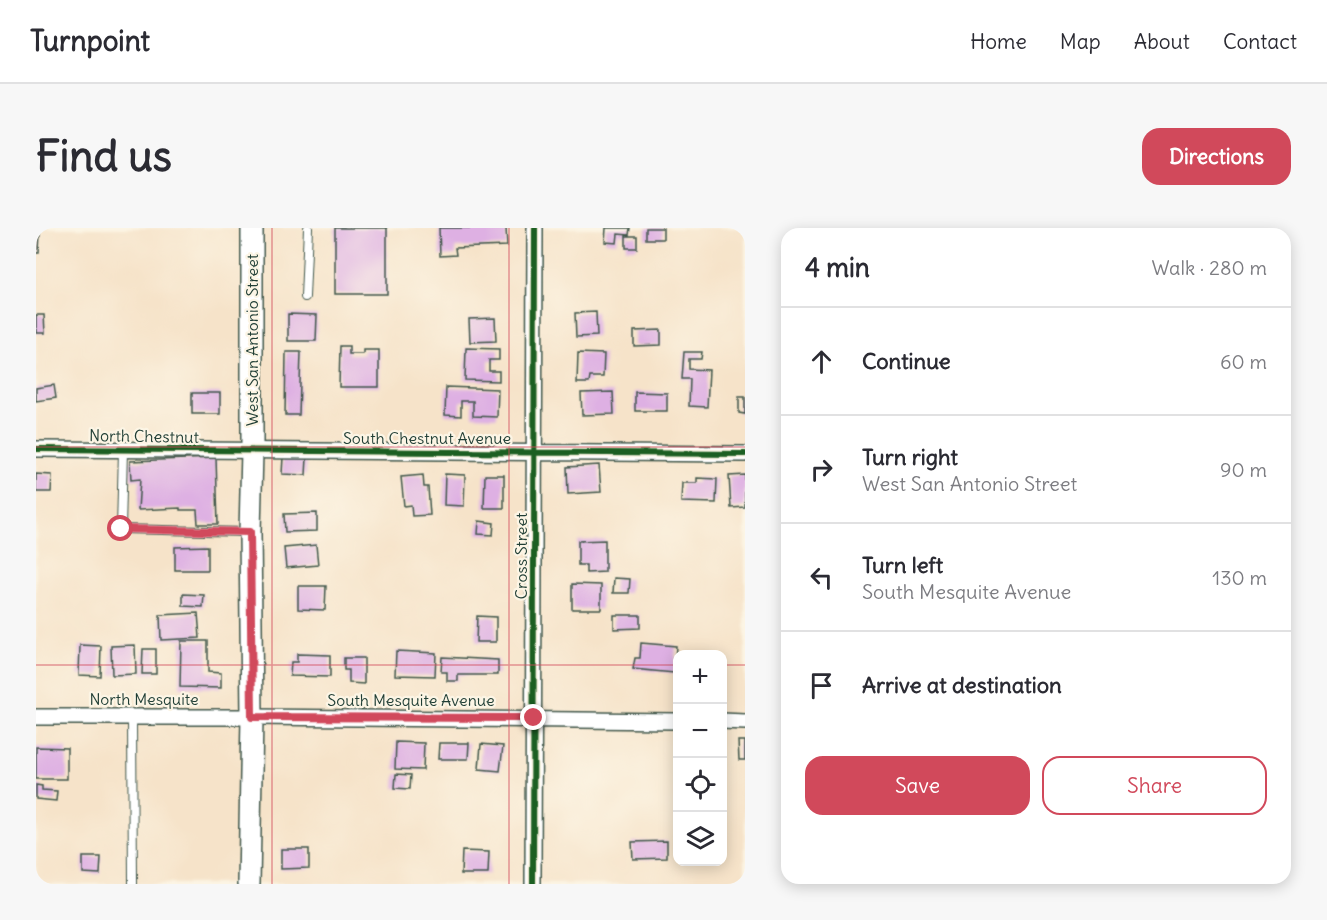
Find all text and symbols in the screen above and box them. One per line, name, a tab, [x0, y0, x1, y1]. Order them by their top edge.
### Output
text: Turnpoint	[30, 23, 150, 59]
text: Home	[970, 28, 1027, 55]
text: Map	[1060, 28, 1101, 55]
text: About	[1134, 28, 1190, 55]
text: Contact	[1223, 28, 1297, 55]
button: Directions	[1142, 128, 1291, 185]
text: Find us	[36, 130, 172, 182]
text: 4 min	[805, 251, 870, 284]
street label: West San Antonio Street	[242, 253, 262, 426]
text: Walk · 280 m	[1151, 255, 1267, 280]
icon: ahead	[805, 345, 838, 378]
text: Continue	[862, 347, 951, 375]
text: 60 m	[1220, 349, 1267, 374]
street label: North Chestnut	[89, 425, 200, 447]
street label: South Chestnut Avenue	[343, 428, 511, 448]
text: Turn right	[862, 443, 958, 471]
icon: right	[805, 453, 838, 486]
text: 90 m	[1220, 457, 1267, 482]
text: West San Antonio Street	[862, 471, 1077, 496]
street label: Cross Street	[511, 512, 531, 599]
route start	[107, 515, 133, 541]
text: Turn left	[862, 551, 943, 579]
icon: left	[805, 561, 838, 594]
text: 130 m	[1212, 565, 1267, 590]
text: South Mesquite Avenue	[862, 579, 1071, 604]
map controls	[673, 650, 727, 866]
button: +	[673, 650, 727, 704]
icon: arrive	[805, 669, 838, 702]
text: Arrive at destination	[862, 671, 1062, 699]
street label: North Mesquite	[89, 689, 199, 709]
street label: South Mesquite Avenue	[327, 690, 495, 710]
route end	[520, 704, 546, 730]
button: −	[673, 704, 727, 758]
button: Save	[805, 756, 1030, 815]
button: Share	[1042, 756, 1267, 815]
button: locate	[673, 758, 727, 812]
button: layers	[673, 812, 727, 866]

